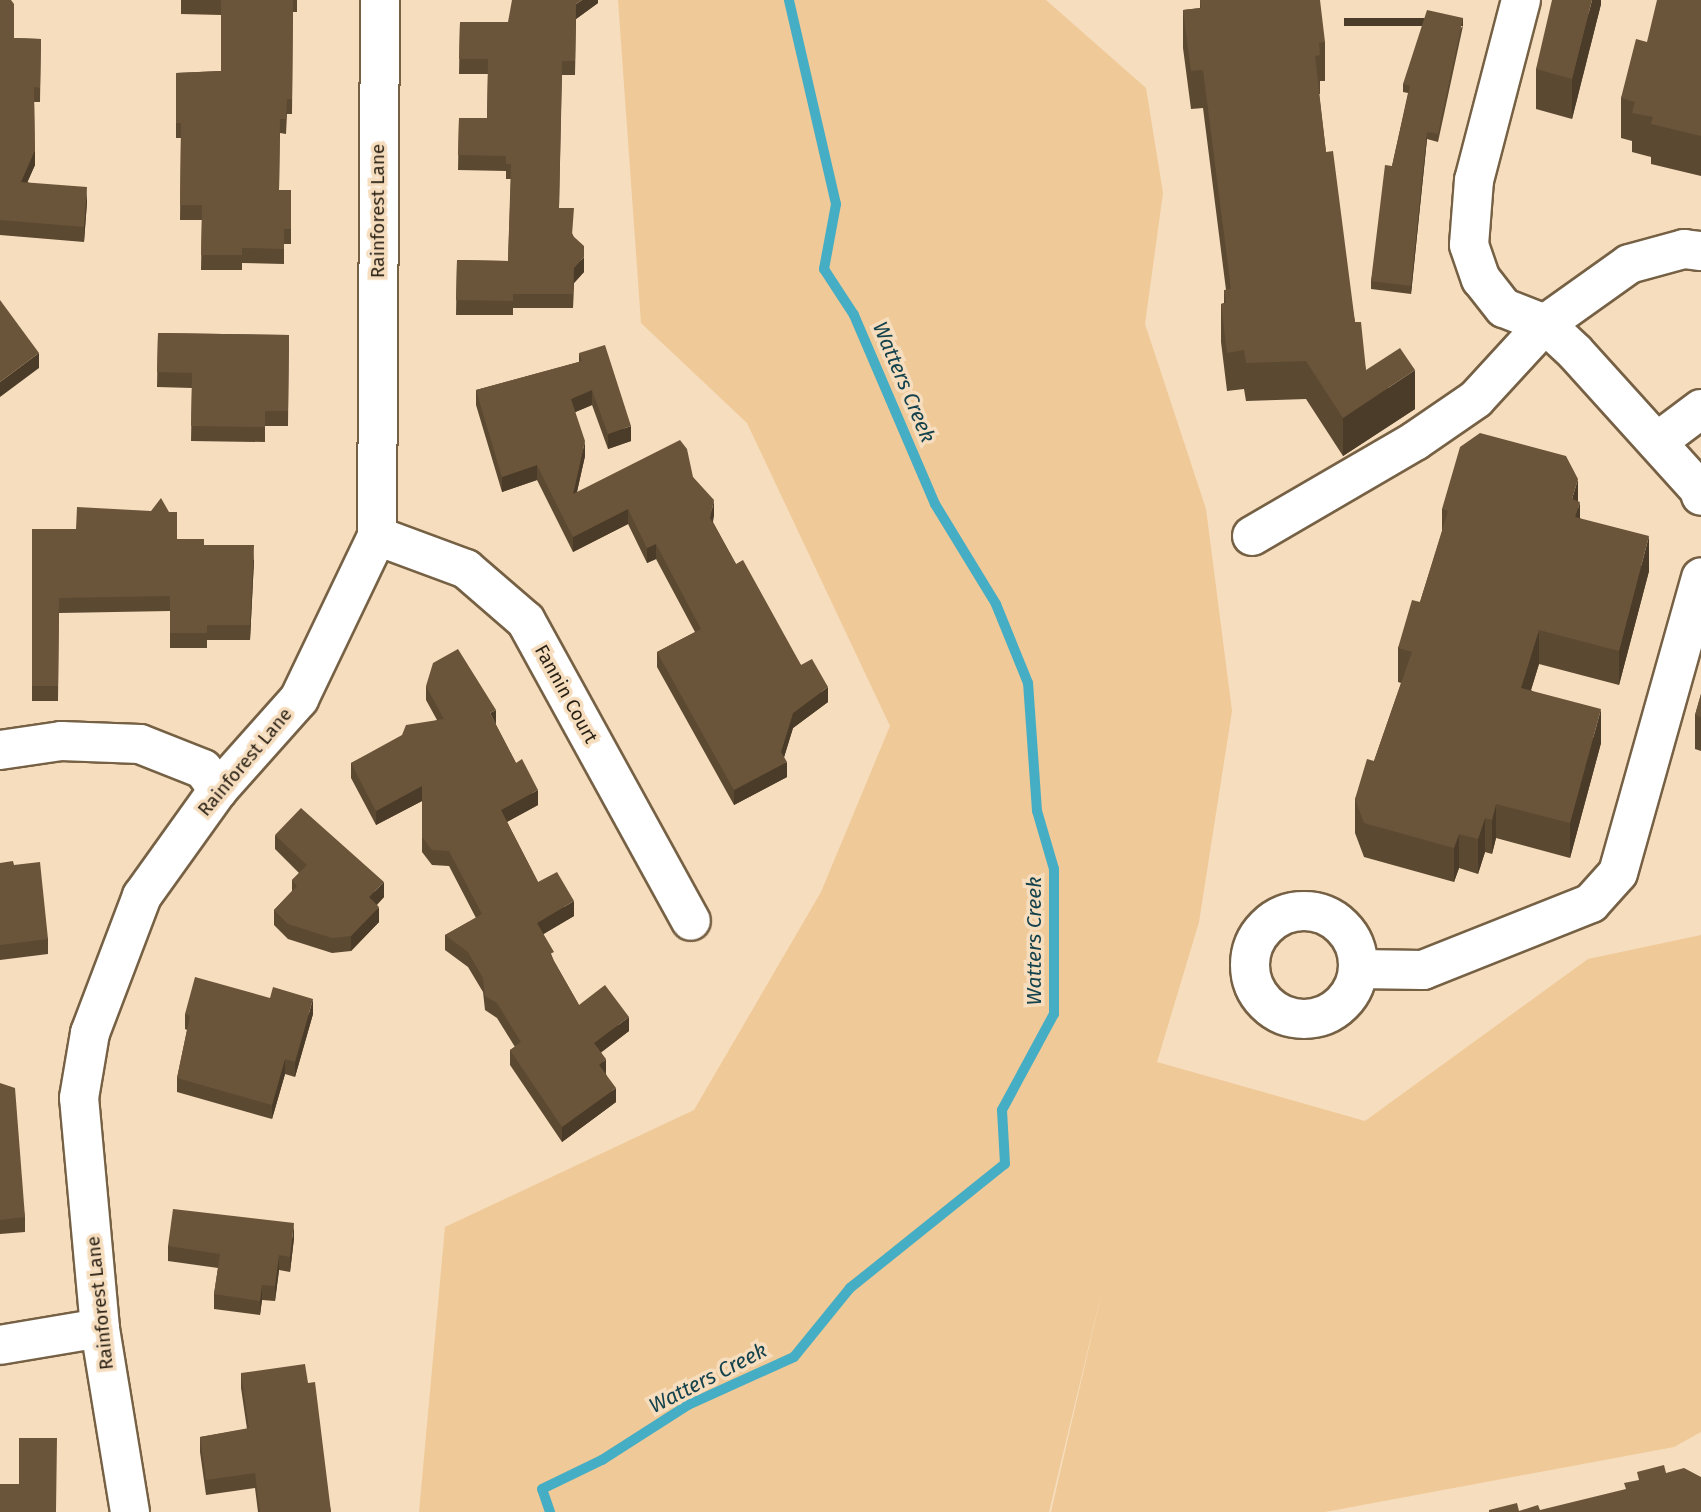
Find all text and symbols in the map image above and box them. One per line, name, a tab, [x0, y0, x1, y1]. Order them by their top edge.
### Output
street label: Rainforest Lane	[367, 144, 389, 278]
water label: Watters Creek	[867, 318, 941, 446]
street label: Fannin Court	[530, 641, 602, 747]
street label: Rainforest Lane	[193, 703, 297, 821]
water label: Watters Creek	[1021, 877, 1047, 1005]
street label: Rainforest Lane	[82, 1235, 118, 1371]
water label: Watters Creek	[645, 1338, 771, 1418]

